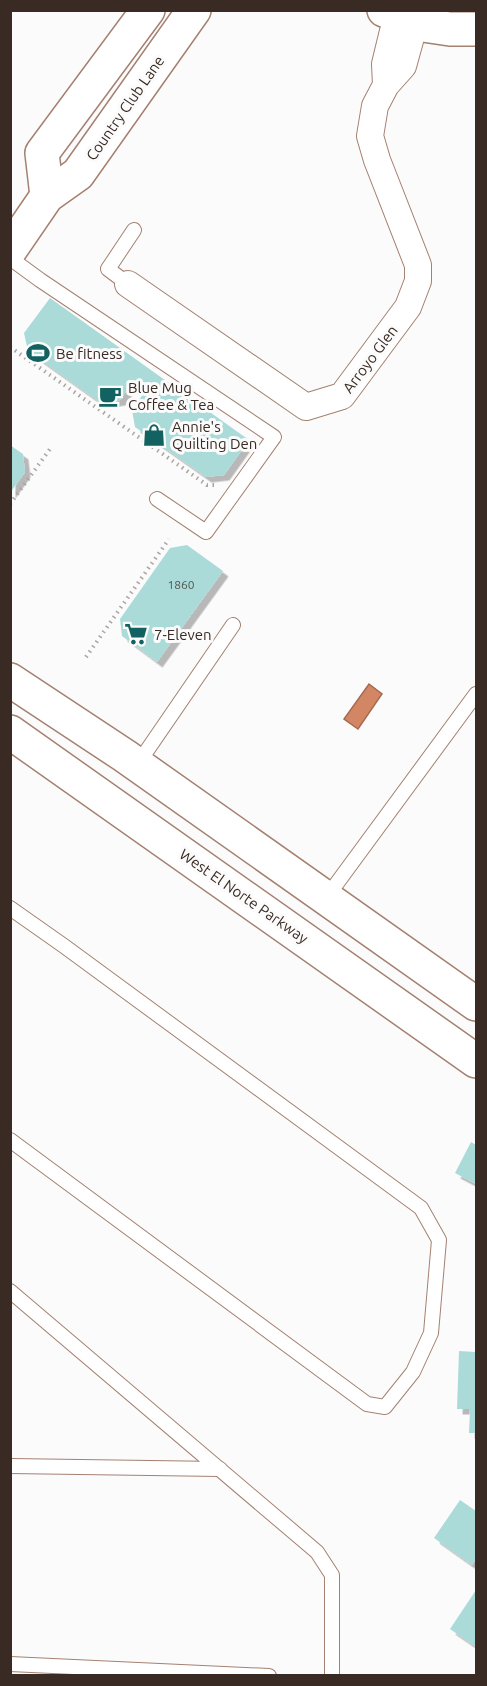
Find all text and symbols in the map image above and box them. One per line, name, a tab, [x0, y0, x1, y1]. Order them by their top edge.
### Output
street label: Country Club Lane	[83, 52, 167, 164]
street label: Arroyo Glen	[339, 322, 401, 396]
sports icon: Be fitness	[25, 340, 51, 366]
place label: Be fitness	[56, 345, 122, 362]
place label: Blue Mug Coffee & Tea	[128, 379, 214, 413]
cafe icon: Blue Mug Coffee & Tea	[97, 383, 123, 409]
place label: Annie's Quilting Den	[172, 418, 257, 452]
shop icon: Annie's Quilting Den	[141, 422, 167, 448]
house number: 1860	[167, 578, 195, 591]
supermarket icon: 7-Eleven	[123, 621, 149, 647]
place label: 7-Eleven	[154, 626, 212, 643]
street label: West El Norte Parkway	[177, 845, 311, 947]

